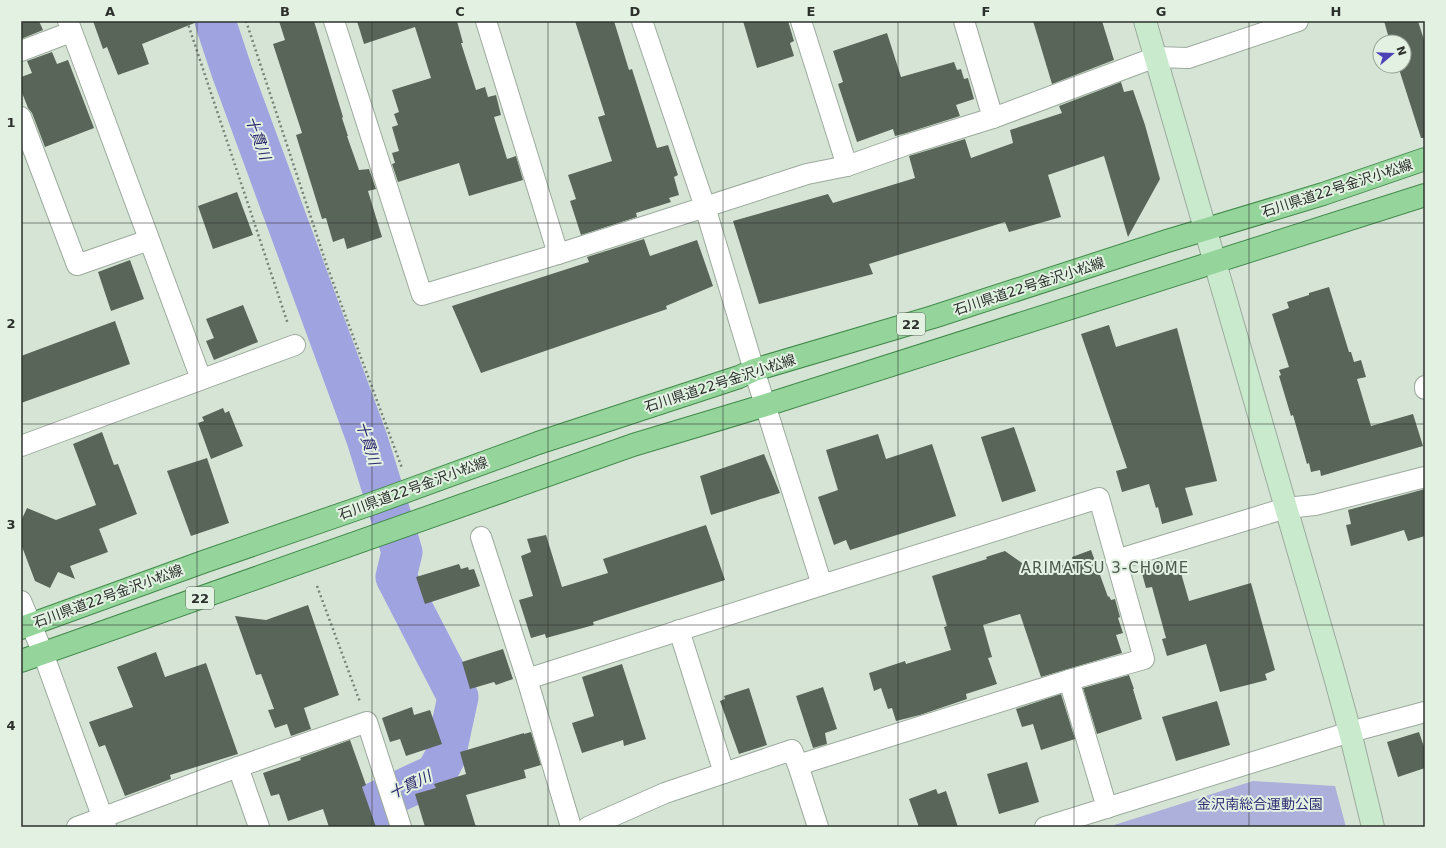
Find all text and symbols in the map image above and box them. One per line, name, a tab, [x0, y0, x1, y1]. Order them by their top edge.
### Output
text: A	[105, 4, 115, 19]
text: B	[280, 4, 290, 19]
text: C	[455, 4, 465, 19]
text: D	[630, 4, 641, 19]
text: E	[807, 4, 815, 19]
text: F	[982, 4, 990, 19]
text: G	[1156, 4, 1166, 19]
text: H	[1331, 4, 1341, 19]
north arrow	[1372, 34, 1412, 74]
text: N	[1393, 44, 1409, 57]
water label: 十貫川	[242, 114, 275, 164]
text: 1	[6, 115, 16, 130]
street label: 石川県道22号金沢小松線	[1259, 156, 1415, 220]
street label: 石川県道22号金沢小松線	[951, 254, 1107, 318]
road number: 22	[897, 313, 925, 335]
text: 2	[6, 316, 16, 331]
street label: 石川県道22号金沢小松線	[642, 351, 798, 415]
water label: 十貫川	[352, 419, 384, 469]
street label: 石川県道22号金沢小松線	[336, 453, 490, 523]
text: 3	[6, 517, 16, 532]
district label: ARIMATSU 3-CHOME	[1021, 559, 1189, 577]
street label: 石川県道22号金沢小松線	[31, 561, 185, 631]
road number: 22	[186, 587, 214, 609]
text: 4	[6, 718, 16, 733]
water label: 十貫川	[386, 766, 436, 803]
park label: 金沢南総合運動公園	[1197, 796, 1323, 812]

